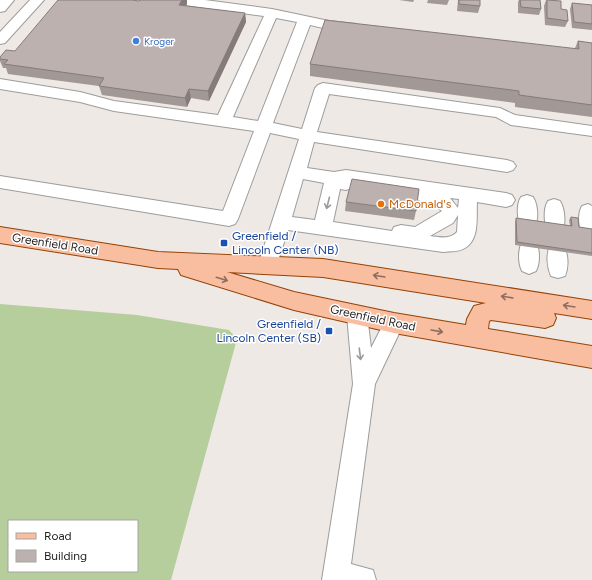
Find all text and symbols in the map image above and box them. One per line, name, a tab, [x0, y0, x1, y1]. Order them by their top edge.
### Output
place label: Kroger	[144, 35, 175, 48]
marker: Kroger	[131, 36, 141, 46]
one-way arrow	[324, 196, 331, 209]
place label: McDonald's	[389, 197, 452, 211]
marker: McDonald's	[376, 199, 386, 209]
place label: Greenfield / Lincoln Center (NB)	[232, 229, 339, 257]
street label: Greenfield Road	[11, 230, 99, 258]
marker: Greenfield / Lincoln Center (NB)	[219, 238, 229, 248]
one-way arrow	[373, 272, 386, 280]
one-way arrow	[215, 276, 228, 283]
one-way arrow	[501, 292, 514, 300]
street label: Greenfield Road	[329, 302, 417, 334]
one-way arrow	[563, 302, 576, 310]
place label: Greenfield / Lincoln Center (SB)	[216, 317, 321, 345]
marker: Greenfield / Lincoln Center (SB)	[324, 326, 334, 336]
one-way arrow	[430, 327, 443, 335]
one-way arrow	[356, 347, 364, 360]
legend	[8, 520, 138, 572]
text: Road	[44, 529, 72, 543]
text: Building	[44, 549, 87, 563]

